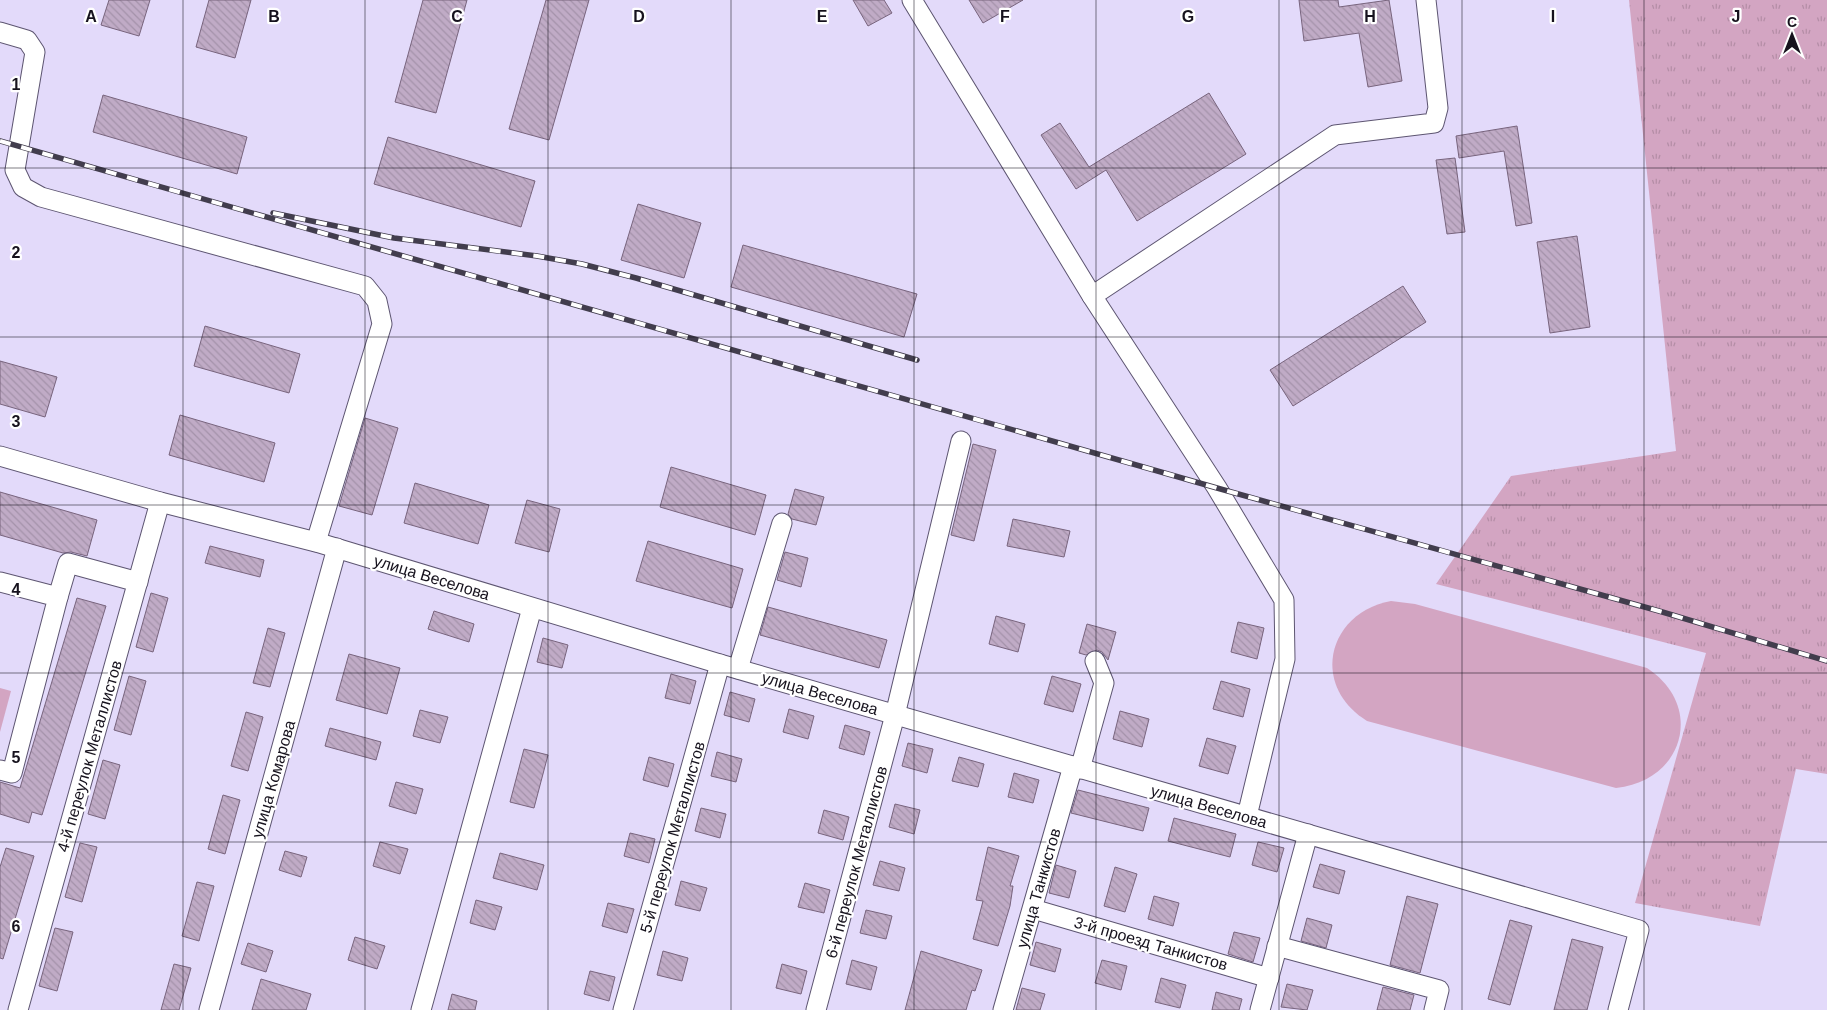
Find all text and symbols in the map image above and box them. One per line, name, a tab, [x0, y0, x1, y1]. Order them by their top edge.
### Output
text: A	[85, 8, 97, 25]
text: B	[268, 8, 280, 25]
text: C	[451, 8, 463, 25]
text: D	[633, 8, 645, 25]
text: E	[817, 8, 828, 25]
text: F	[1000, 8, 1010, 25]
text: G	[1182, 8, 1194, 25]
text: H	[1364, 8, 1376, 25]
text: I	[1551, 8, 1555, 25]
text: J	[1732, 8, 1740, 25]
north arrow	[1767, 10, 1817, 60]
text: С	[1787, 14, 1797, 30]
text: 1	[12, 76, 21, 93]
text: 2	[12, 244, 21, 261]
text: 3	[12, 413, 21, 430]
street label: улица Веселова	[372, 552, 492, 603]
text: 4	[12, 581, 21, 598]
street label: 4-й переулок Металлистов	[54, 658, 125, 854]
street label: улица Веселова	[760, 669, 880, 718]
street label: улица Комарова	[249, 718, 298, 840]
street label: 5-й переулок Металлистов	[637, 739, 708, 935]
text: 5	[12, 749, 21, 766]
street label: 6-й переулок Металлистов	[823, 764, 890, 960]
street label: улица Веселова	[1149, 782, 1269, 831]
street label: улица Танкистов	[1013, 826, 1064, 950]
street label: 3-й проезд Танкистов	[1072, 913, 1229, 974]
text: 6	[12, 918, 21, 935]

